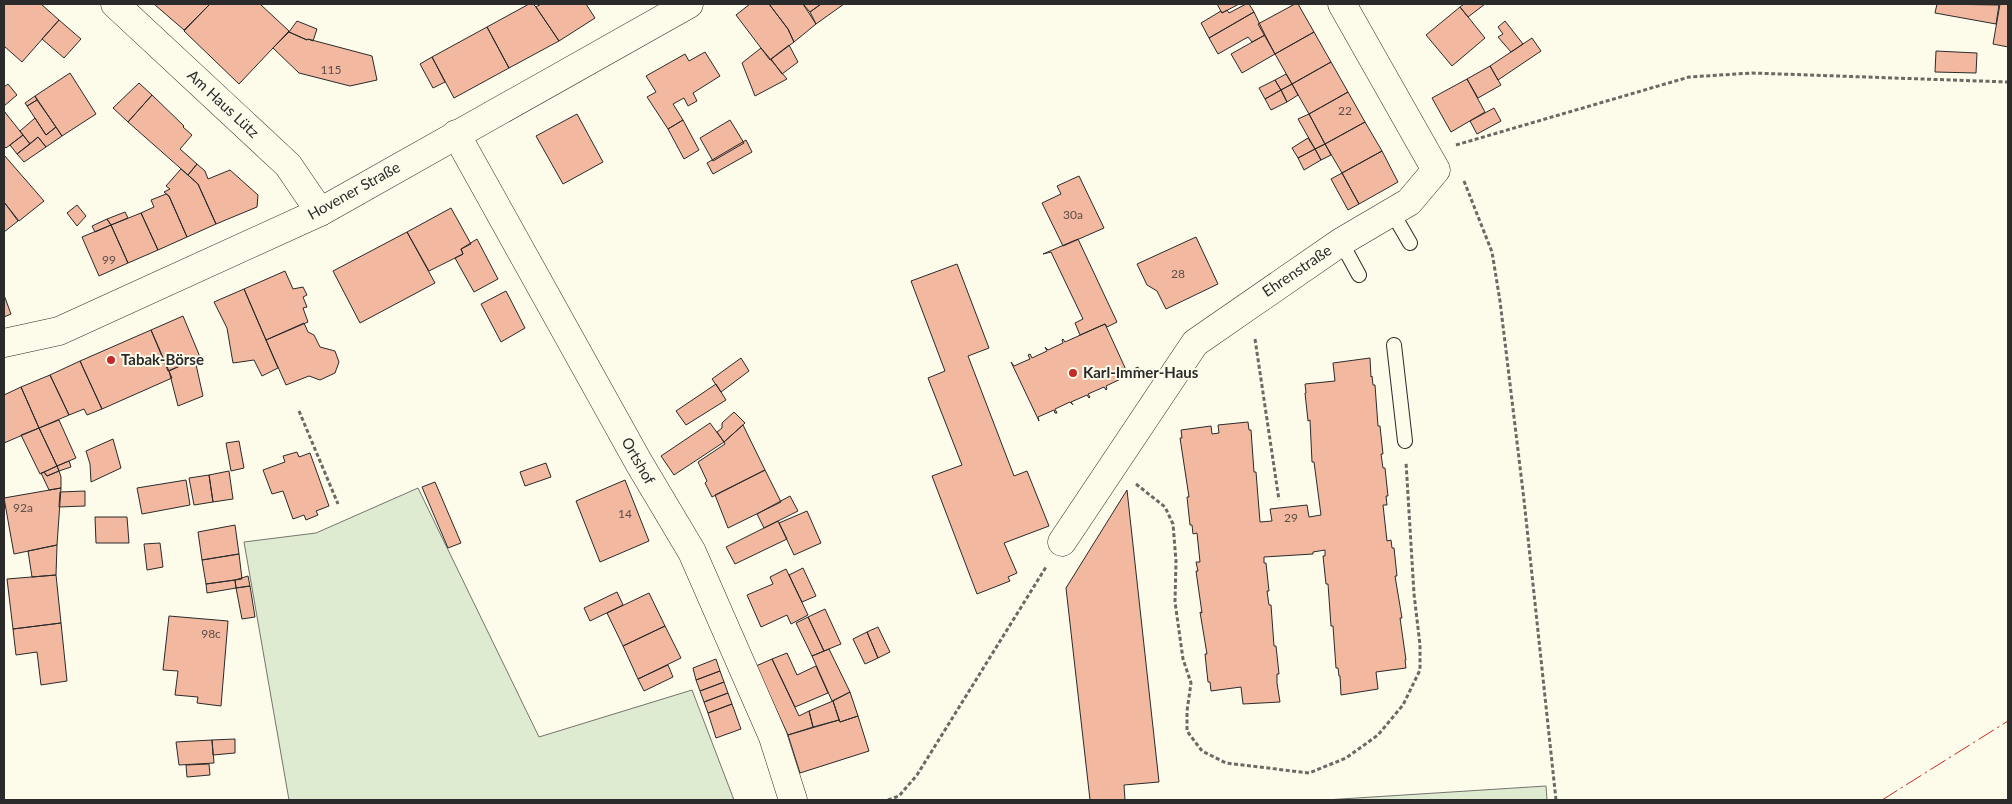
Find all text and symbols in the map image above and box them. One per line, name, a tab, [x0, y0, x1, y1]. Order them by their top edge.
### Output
house number: 115	[321, 62, 341, 77]
street label: Am Haus Lütz	[184, 65, 263, 141]
house number: 22	[1338, 103, 1352, 118]
street label: Hovener Straße	[304, 157, 403, 223]
house number: 30a	[1063, 207, 1083, 222]
street label: Ehrenstraße	[1258, 240, 1335, 300]
house number: 99	[102, 252, 116, 267]
house number: 28	[1171, 266, 1185, 281]
place label: Tabak-Börse	[121, 350, 204, 368]
marker: Tabak-Börse	[105, 354, 117, 366]
place label: Karl-Immer-Haus	[1083, 363, 1199, 381]
marker: Karl-Immer-Haus	[1067, 367, 1079, 379]
street label: Ortshof	[618, 434, 660, 488]
house number: 92a	[13, 500, 33, 515]
house number: 14	[618, 506, 632, 521]
house number: 29	[1284, 510, 1298, 525]
house number: 98c	[201, 626, 221, 641]

